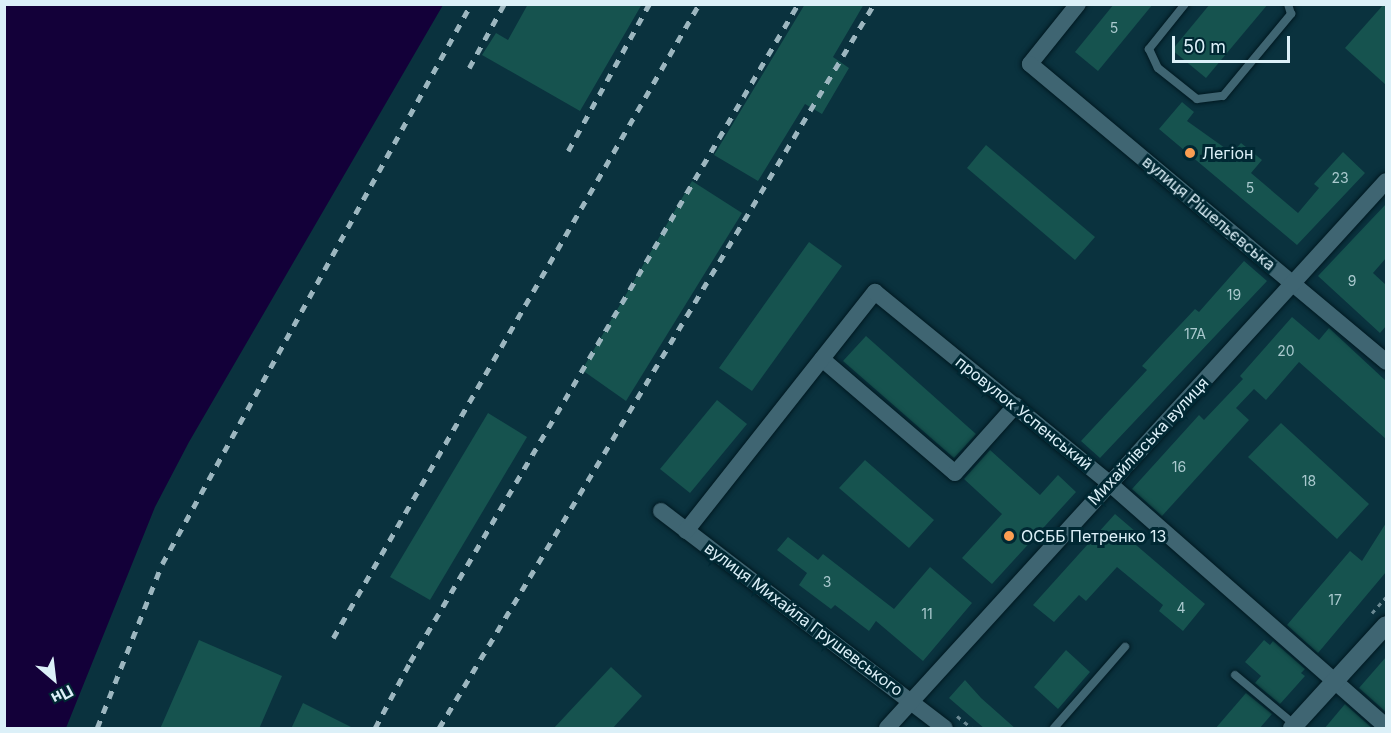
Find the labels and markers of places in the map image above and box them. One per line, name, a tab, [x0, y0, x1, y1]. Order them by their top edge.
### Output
place label: Легіон	[1202, 143, 1253, 163]
marker: Легіон	[1183, 146, 1197, 160]
place label: ОСББ Петренко 13	[1021, 526, 1166, 546]
marker: ОСББ Петренко 13	[1002, 529, 1016, 543]

